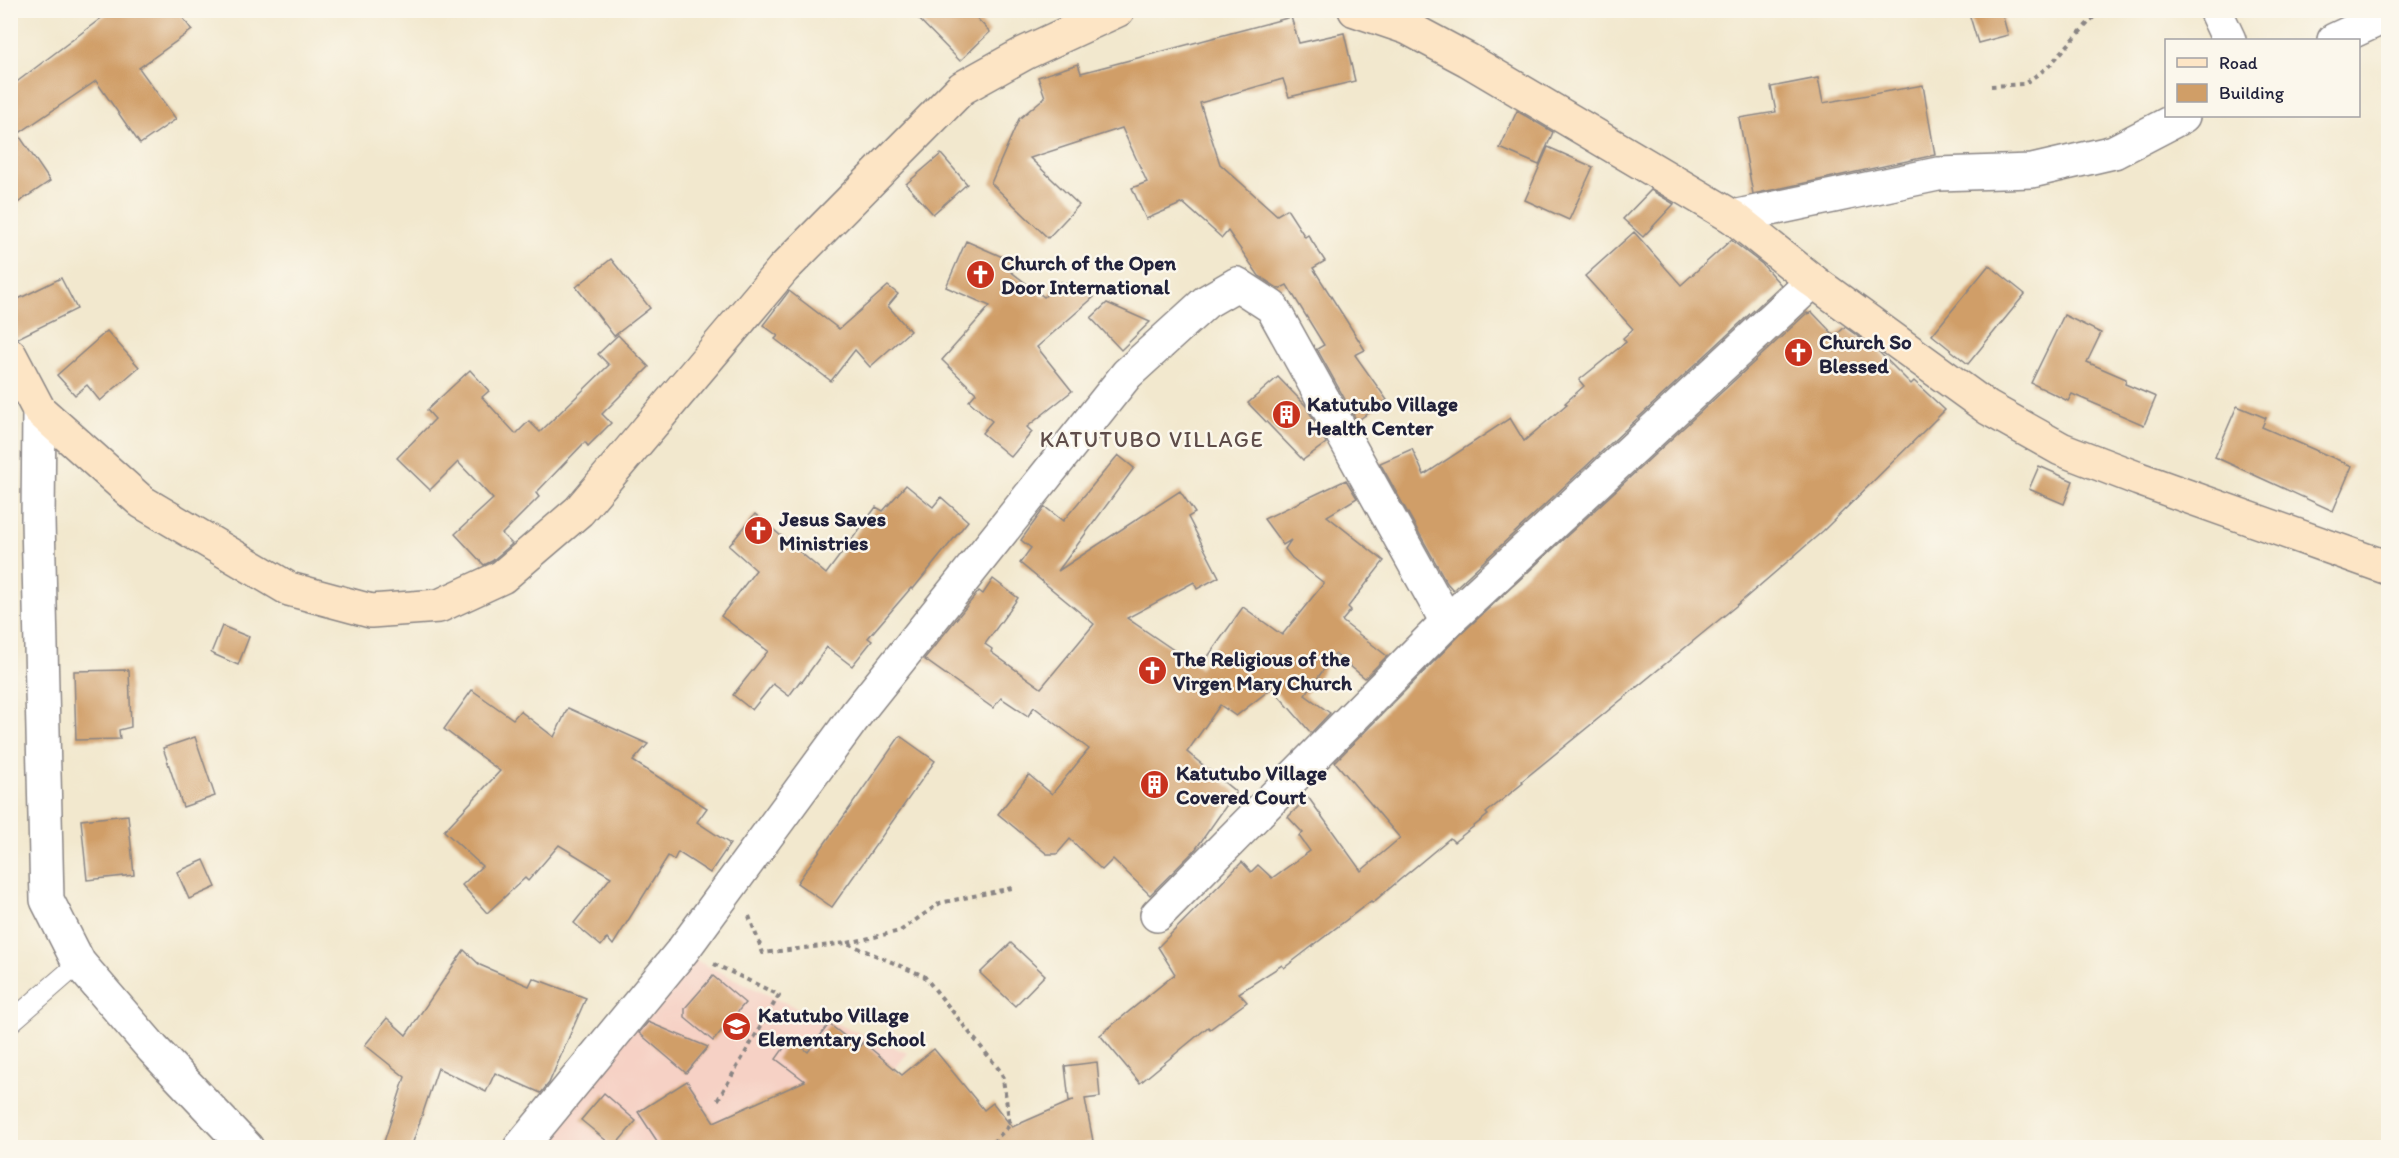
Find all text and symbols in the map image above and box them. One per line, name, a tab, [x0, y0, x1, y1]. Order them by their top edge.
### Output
legend	[2165, 39, 2360, 117]
text: Road	[2219, 52, 2258, 74]
text: Building	[2219, 82, 2285, 104]
place label: Church of the Open Door International	[1001, 250, 1176, 299]
church icon: Church of the Open Door International	[964, 258, 996, 290]
place label: Church So Blessed	[1819, 329, 1912, 378]
church icon: Church So Blessed	[1782, 337, 1814, 369]
place label: Katutubo Village Health Center	[1307, 391, 1458, 440]
building icon: Katutubo Village Health Center	[1270, 399, 1302, 431]
district label: KATUTUBO VILLAGE	[1040, 426, 1264, 453]
place label: Jesus Saves Ministries	[778, 506, 886, 555]
church icon: Jesus Saves Ministries	[742, 514, 774, 546]
place label: The Religious of the Virgen Mary Church	[1172, 646, 1353, 696]
church icon: The Religious of the Virgen Mary Church	[1136, 654, 1168, 686]
place label: Katutubo Village Covered Court	[1176, 760, 1327, 809]
building icon: Katutubo Village Covered Court	[1139, 768, 1171, 800]
place label: Katutubo Village Elementary School	[758, 1002, 927, 1052]
school or university icon: Katutubo Village Elementary School	[721, 1010, 753, 1042]

